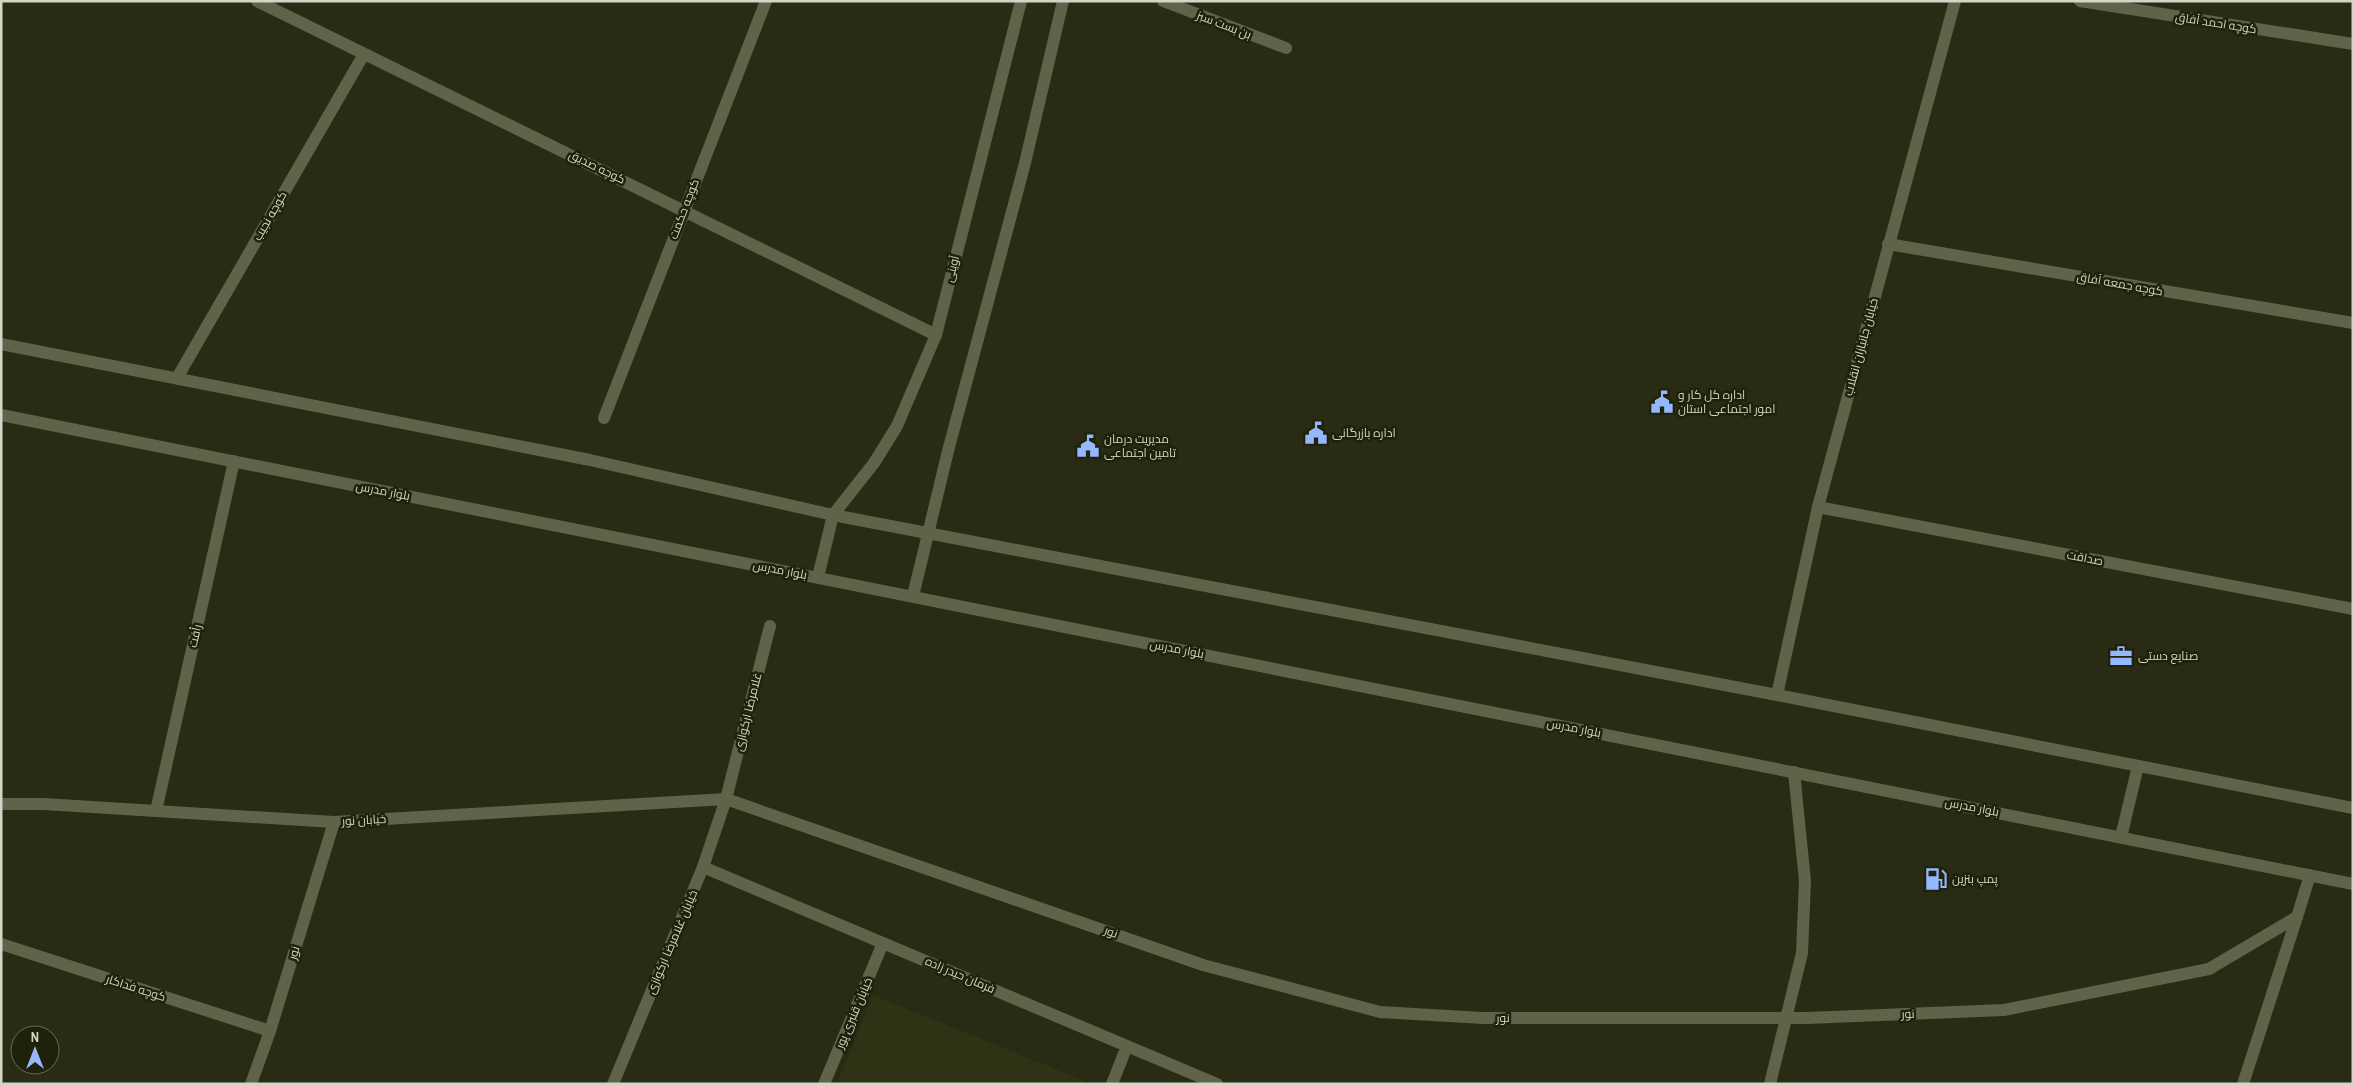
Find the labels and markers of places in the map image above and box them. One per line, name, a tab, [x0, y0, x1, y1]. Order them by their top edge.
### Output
place label: اداره کل کار و امور اجتماعی استان	[1678, 387, 1775, 417]
public building icon: اداره کل کار و امور اجتماعی استان	[1649, 389, 1675, 415]
public building icon: اداره بازرگانی	[1303, 420, 1329, 446]
place label: اداره بازرگانی	[1332, 425, 1396, 441]
place label: مدیریت درمان تامین اجتماعی	[1104, 431, 1177, 461]
public building icon: مدیریت درمان تامین اجتماعی	[1075, 433, 1101, 459]
office icon: صنایع دستی	[2108, 643, 2134, 669]
place label: صنایع دستی	[2138, 648, 2198, 664]
fuel station icon: پمپ بنزین	[1923, 866, 1949, 892]
place label: پمپ بنزین	[1952, 871, 1999, 888]

